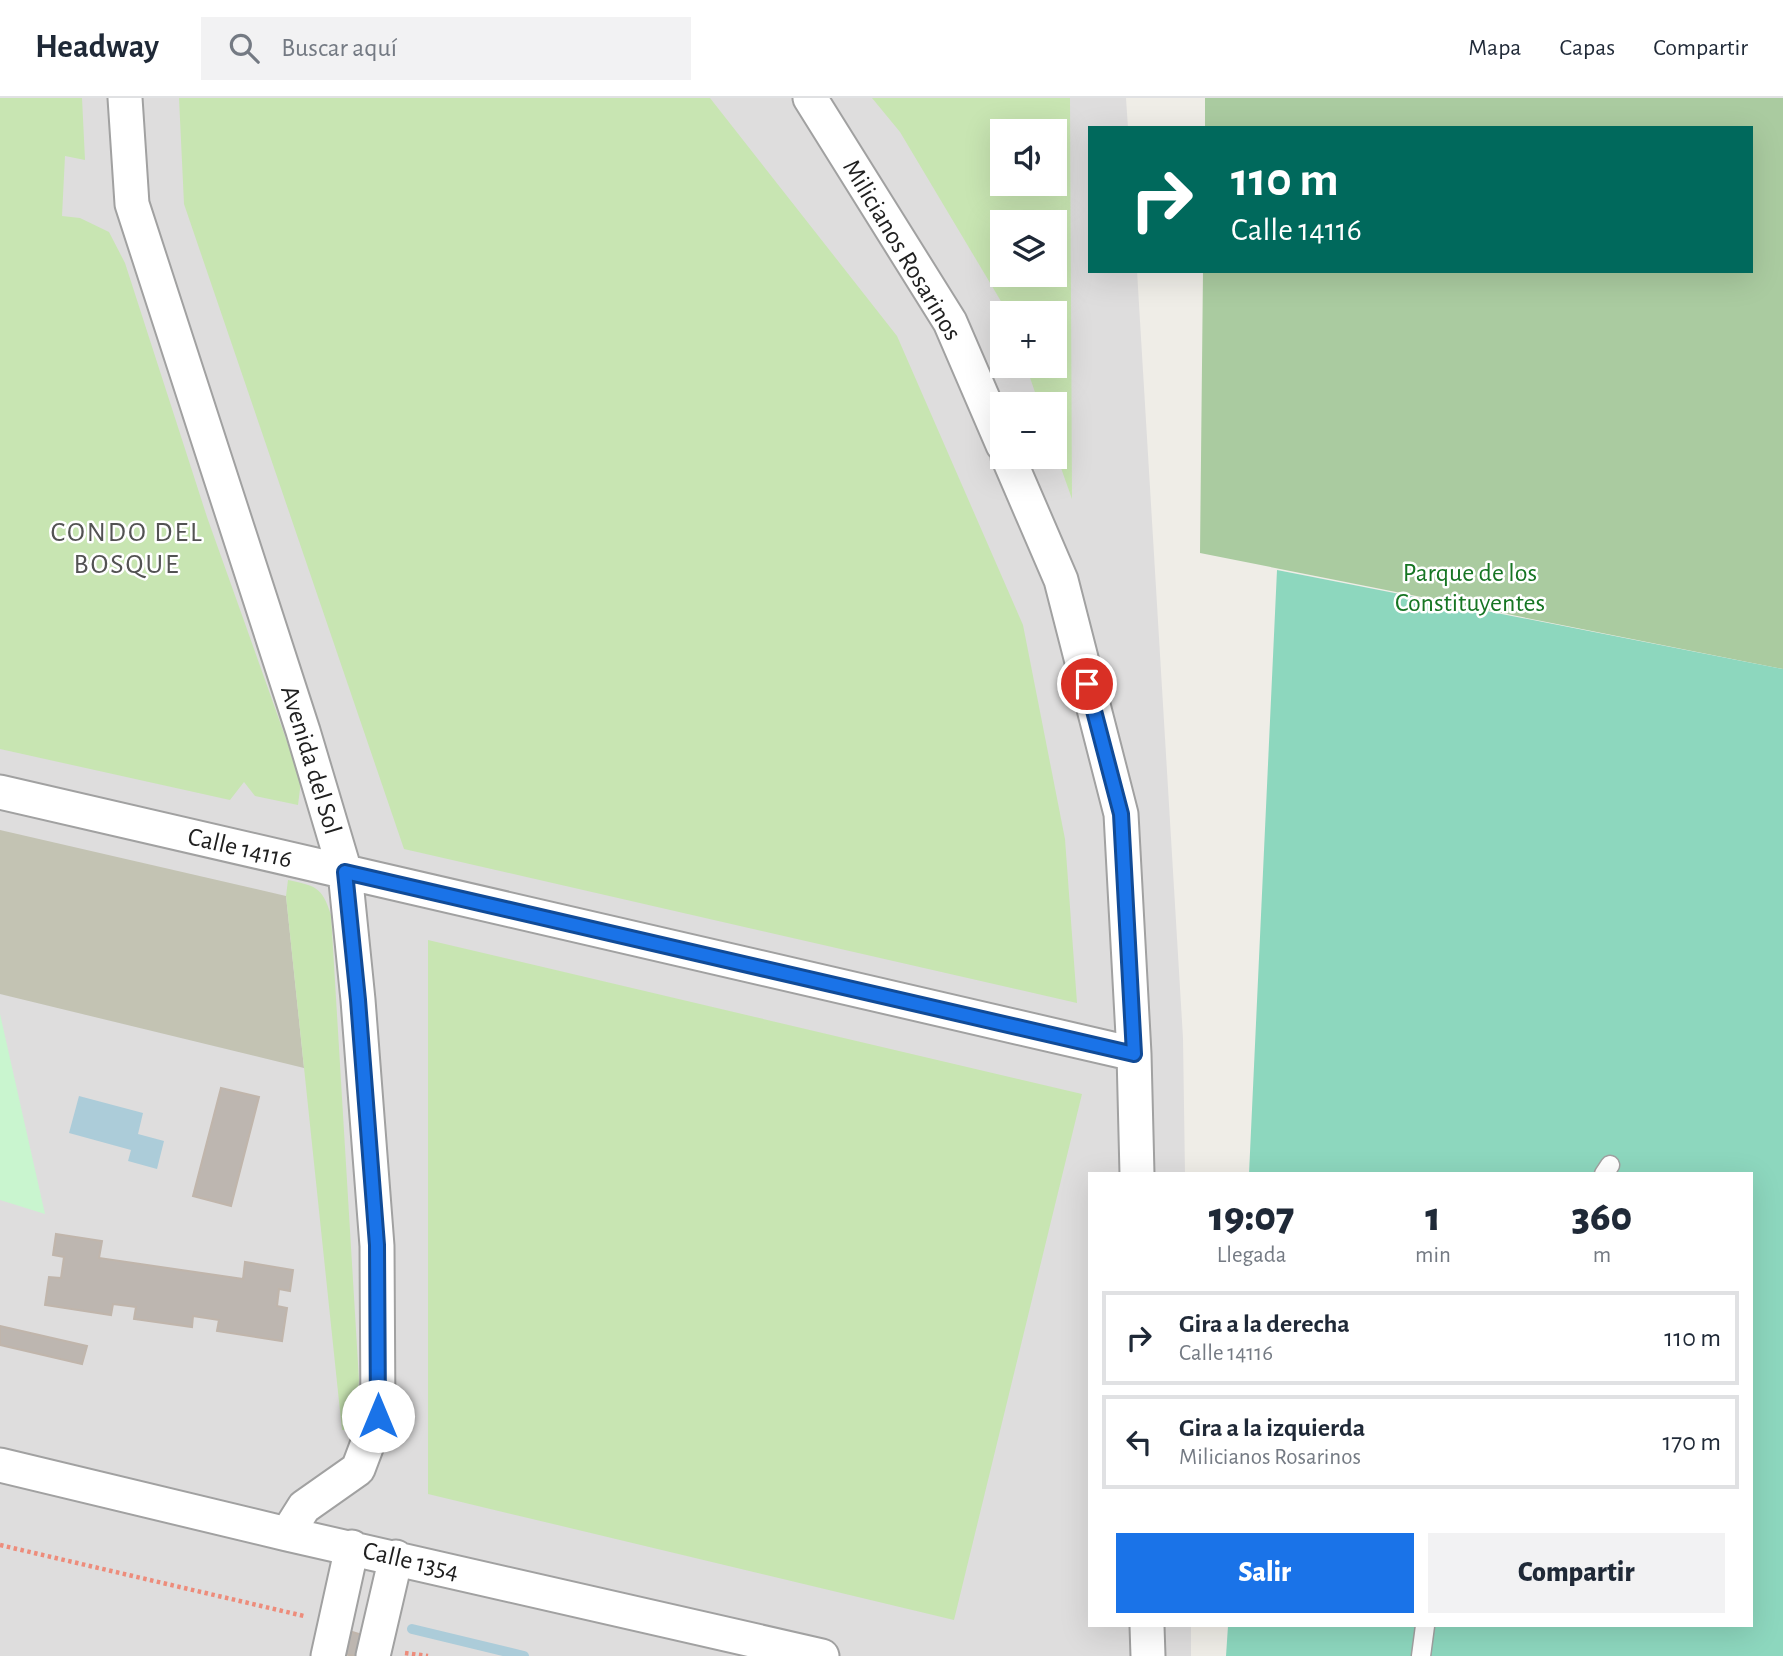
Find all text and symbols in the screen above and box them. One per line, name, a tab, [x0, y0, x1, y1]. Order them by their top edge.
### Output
search box	[201, 17, 691, 80]
icon: search	[225, 29, 263, 67]
text: Headway	[35, 31, 159, 64]
text: Buscar aquí	[281, 35, 397, 61]
text: Mapa	[1468, 36, 1521, 60]
text: Capas	[1559, 36, 1615, 60]
text: Compartir	[1653, 36, 1748, 60]
map controls	[990, 119, 1067, 469]
button: sound	[990, 119, 1067, 196]
icon: right	[1116, 154, 1207, 245]
street label: Milicianos Rosarinos	[838, 155, 966, 345]
text: 110 m	[1231, 156, 1339, 205]
button: layers	[990, 210, 1067, 287]
text: Calle 14116	[1231, 214, 1362, 246]
button: +	[990, 301, 1067, 378]
button: −	[990, 392, 1067, 469]
district label: CONDO DEL BOSQUE	[50, 519, 204, 579]
park label: Parque de los Constituyentes	[1395, 560, 1545, 616]
pin	[1057, 654, 1117, 714]
icon: arrive	[1068, 665, 1106, 703]
street label: Avenida del Sol	[276, 683, 346, 837]
street label: Calle 14116	[185, 823, 295, 873]
text: 19:07	[1209, 1196, 1294, 1238]
text: 1	[1425, 1196, 1441, 1238]
text: 360	[1572, 1196, 1632, 1238]
text: Llegada	[1217, 1244, 1286, 1267]
text: min	[1415, 1244, 1451, 1267]
text: m	[1593, 1244, 1611, 1267]
text: Gira a la derecha	[1179, 1311, 1350, 1337]
icon: right	[1120, 1319, 1158, 1357]
text: 110 m	[1664, 1325, 1721, 1351]
text: Calle 14116	[1179, 1342, 1273, 1365]
position arrow	[341, 1379, 415, 1453]
text: Gira a la izquierda	[1179, 1415, 1365, 1441]
icon: left	[1120, 1423, 1158, 1461]
text: 170 m	[1662, 1429, 1721, 1455]
text: Milicianos Rosarinos	[1179, 1446, 1361, 1469]
button: Salir	[1116, 1533, 1414, 1613]
button: Compartir	[1428, 1533, 1725, 1613]
street label: Calle 1354	[360, 1537, 462, 1585]

